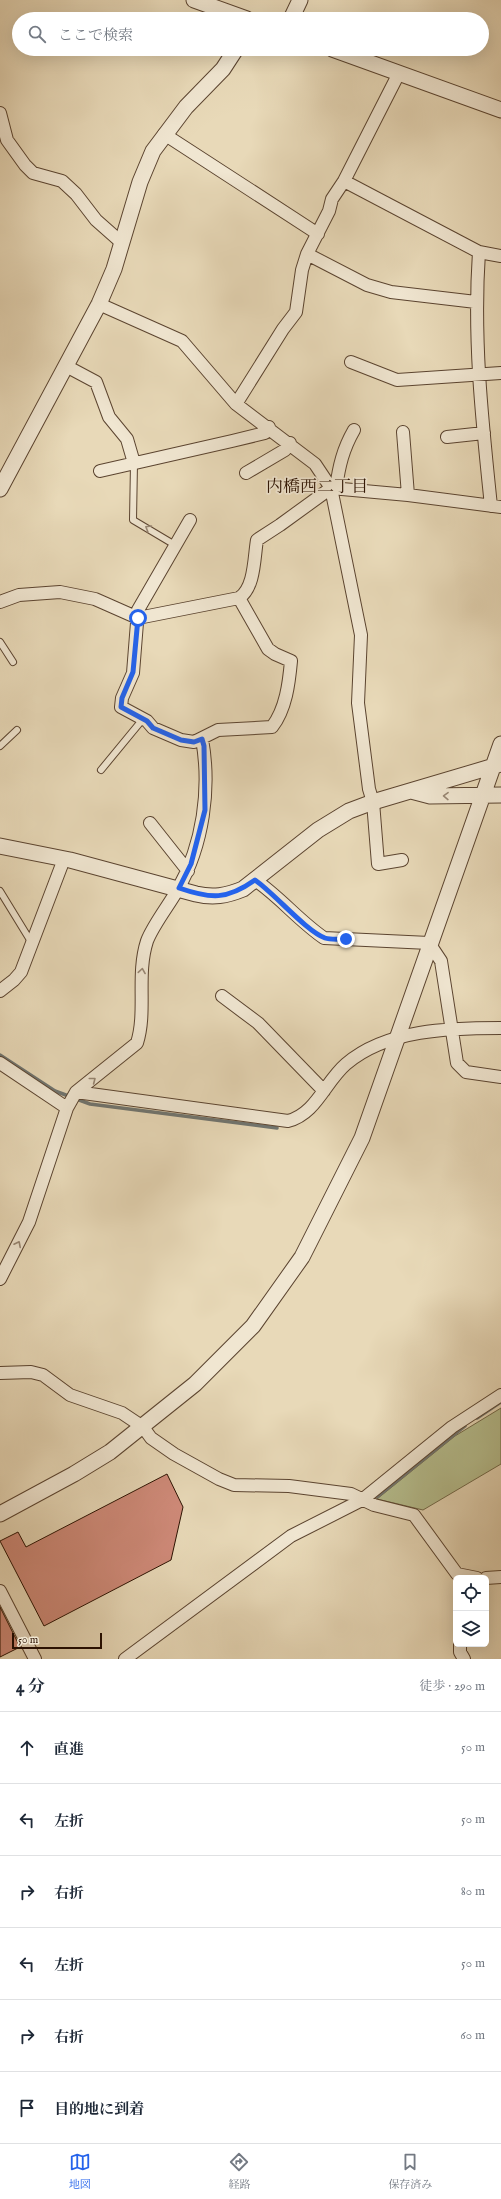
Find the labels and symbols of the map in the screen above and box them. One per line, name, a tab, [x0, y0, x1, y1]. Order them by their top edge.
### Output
district label: 内橋西二丁目	[266, 477, 368, 498]
one-way arrow	[145, 526, 152, 533]
route start	[129, 609, 147, 627]
one-way arrow	[443, 792, 449, 801]
route end	[337, 930, 355, 948]
one-way arrow	[137, 968, 146, 974]
one-way arrow	[88, 1077, 95, 1084]
one-way arrow	[13, 1241, 21, 1249]
scale bar	[12, 1631, 102, 1650]

